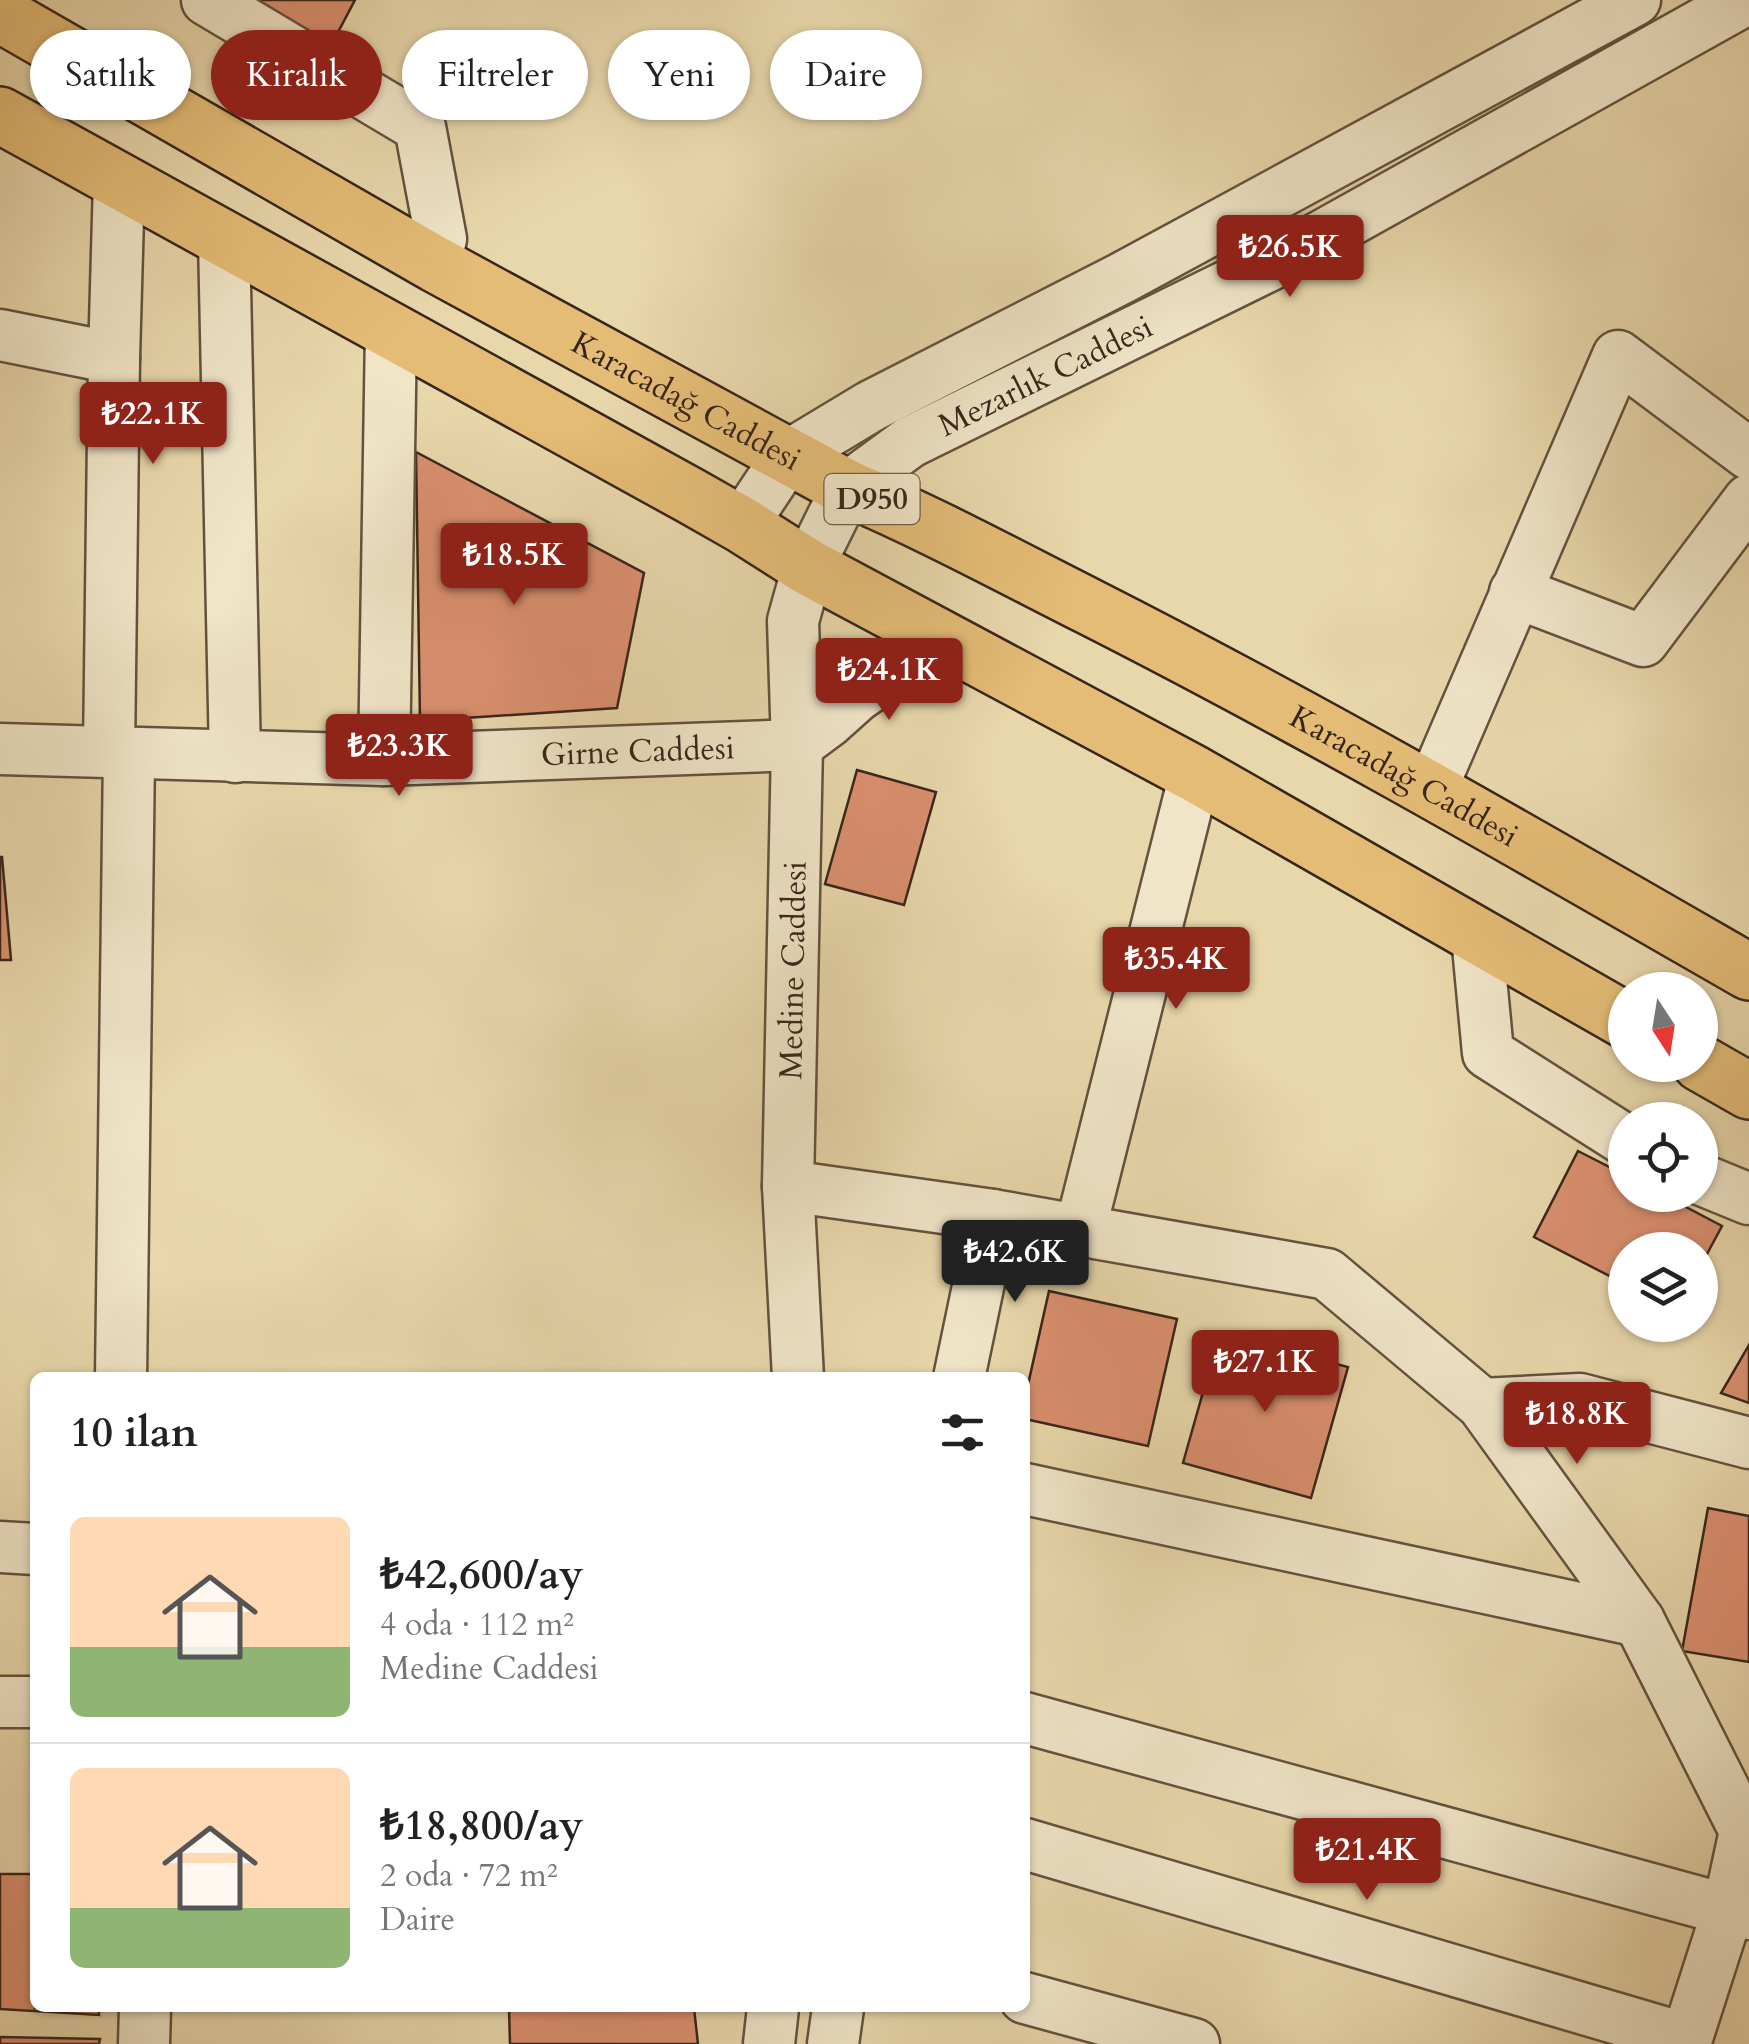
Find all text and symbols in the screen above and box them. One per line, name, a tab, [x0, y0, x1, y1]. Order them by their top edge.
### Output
chip: Satılık	[30, 30, 191, 120]
chip: Kiralık	[211, 30, 382, 120]
chip: Filtreler	[402, 30, 588, 120]
chip: Yeni	[608, 30, 750, 120]
chip: Daire	[770, 30, 922, 120]
pin: ₺26.5K	[1209, 215, 1371, 300]
text: ₺26.5K	[1239, 225, 1341, 269]
street label: Mezarlık Caddesi	[931, 305, 1160, 448]
street label: Karacadağ Caddesi	[563, 321, 809, 482]
pin: ₺22.1K	[72, 382, 234, 467]
text: ₺22.1K	[102, 392, 204, 436]
road number: D950	[824, 474, 920, 524]
pin: ₺18.5K	[433, 523, 595, 608]
text: ₺18.5K	[463, 533, 565, 577]
pin: ₺24.1K	[808, 638, 970, 723]
text: ₺24.1K	[838, 648, 940, 692]
street label: Karacadağ Caddesi	[1282, 695, 1526, 858]
pin: ₺23.3K	[318, 714, 480, 799]
text: ₺23.3K	[348, 724, 450, 768]
street label: Girne Caddesi	[540, 726, 735, 777]
street label: Medine Caddesi	[769, 861, 818, 1080]
pin: ₺35.4K	[1095, 927, 1257, 1012]
text: ₺35.4K	[1125, 937, 1227, 981]
north arrow	[1608, 972, 1718, 1082]
map controls	[1608, 972, 1718, 1342]
button: locate	[1608, 1102, 1718, 1212]
pin: ₺42.6K	[934, 1220, 1096, 1305]
text: ₺42.6K	[964, 1230, 1066, 1274]
button: layers	[1608, 1232, 1718, 1342]
pin: ₺27.1K	[1184, 1330, 1346, 1415]
text: ₺27.1K	[1214, 1340, 1316, 1384]
pin: ₺18.8K	[1496, 1382, 1658, 1467]
text: ₺18.8K	[1526, 1392, 1628, 1436]
text: 10 ilan	[70, 1404, 198, 1461]
icon: filters	[935, 1405, 990, 1460]
text: ₺42,600/ay	[380, 1546, 584, 1603]
icon: home	[150, 1557, 270, 1677]
text: 4 oda · 112 m²	[380, 1603, 574, 1647]
text: Medine Caddesi	[380, 1647, 599, 1691]
text: ₺18,800/ay	[380, 1797, 584, 1854]
icon: home	[150, 1808, 270, 1928]
pin: ₺21.4K	[1286, 1818, 1448, 1903]
text: ₺21.4K	[1316, 1828, 1418, 1872]
text: 2 oda · 72 m²	[380, 1854, 558, 1898]
text: Daire	[380, 1898, 455, 1942]

